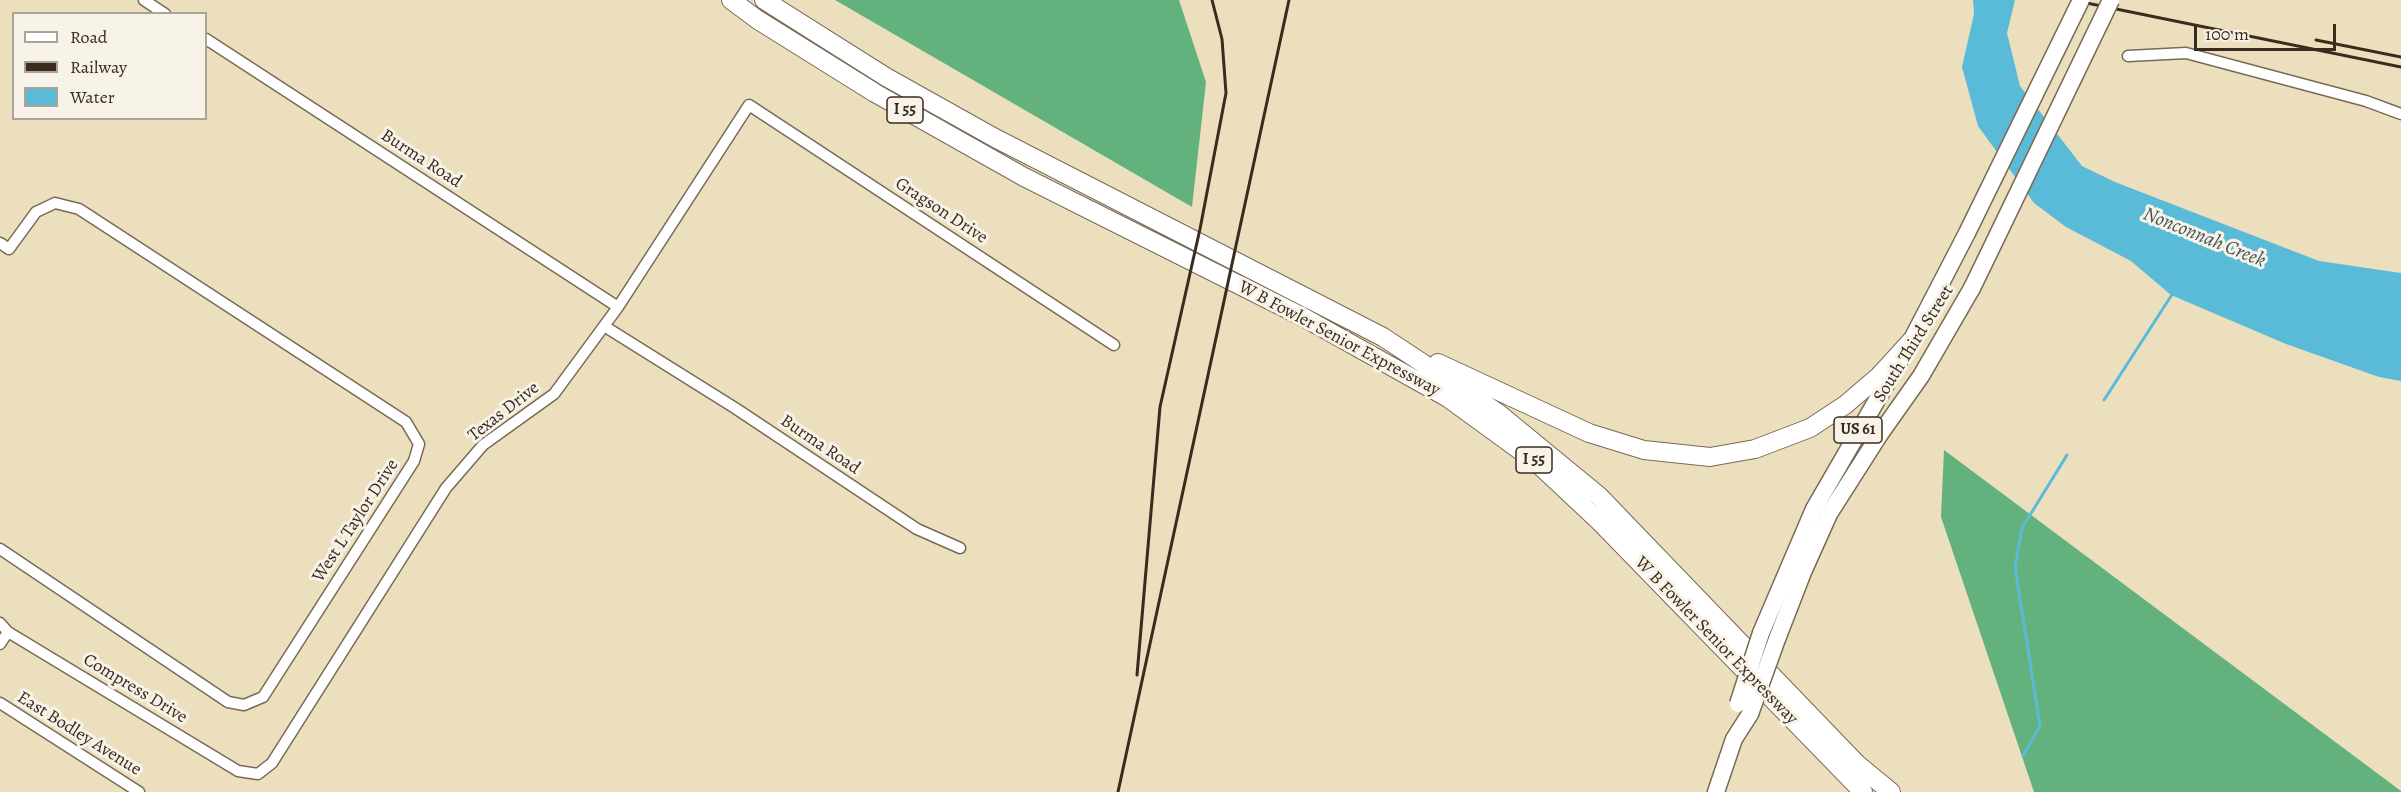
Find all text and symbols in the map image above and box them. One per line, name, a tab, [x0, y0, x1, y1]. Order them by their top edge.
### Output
legend	[12, 12, 207, 120]
scale bar	[2197, 12, 2340, 50]
text: 100 m	[2205, 22, 2249, 46]
text: Road	[70, 25, 107, 49]
text: Railway	[70, 55, 127, 79]
text: Water	[70, 85, 115, 109]
road number: I 55	[887, 97, 923, 123]
street label: Burma Road	[377, 125, 465, 193]
street label: Gragson Drive	[891, 173, 991, 249]
water label: Nonconnah Creek	[2139, 203, 2269, 273]
street label: W B Fowler Senior Expressway	[1234, 277, 1444, 401]
street label: South Third Street	[1869, 281, 1959, 407]
street label: Texas Drive	[464, 378, 544, 446]
street label: Burma Road	[776, 410, 864, 480]
road number: US 61	[1834, 417, 1882, 443]
road number: I 55	[1516, 447, 1552, 473]
street label: West L Taylor Drive	[308, 456, 404, 586]
street label: W B Fowler Senior Expressway	[1630, 552, 1802, 730]
street label: Compress Drive	[79, 649, 191, 729]
street label: East Bodley Avenue	[13, 687, 145, 781]

